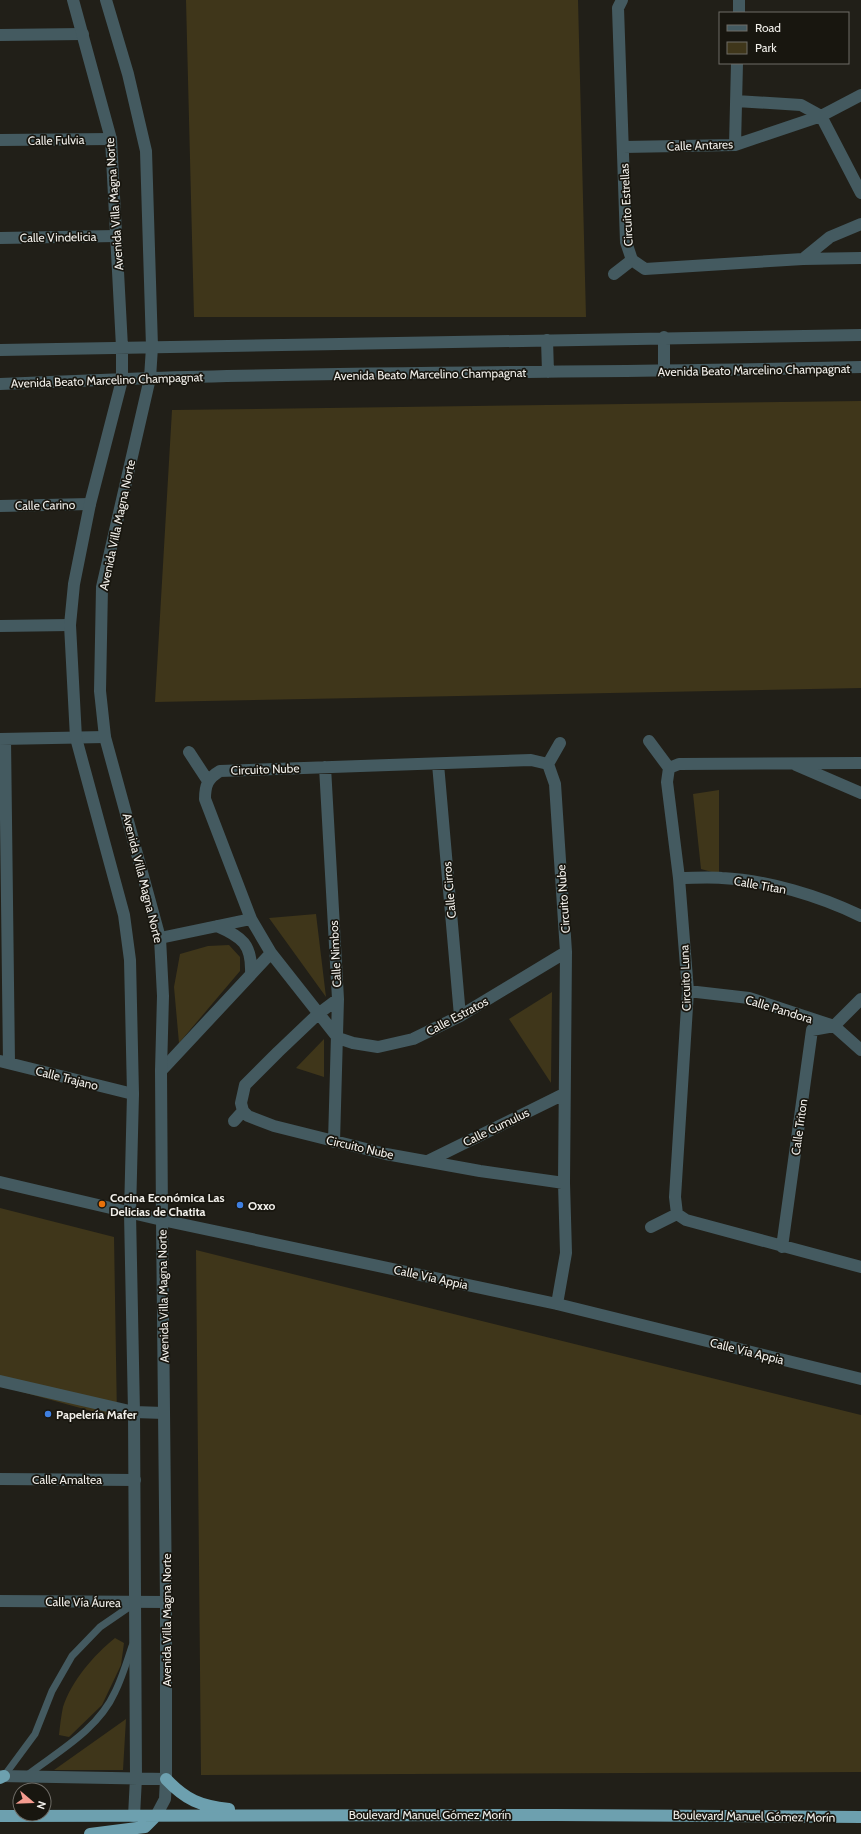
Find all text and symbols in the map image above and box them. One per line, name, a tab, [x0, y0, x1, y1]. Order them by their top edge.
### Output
legend	[719, 12, 849, 64]
text: Road	[755, 20, 781, 35]
text: Park	[755, 40, 777, 55]
street label: Calle Fulvia	[28, 132, 85, 148]
street label: Calle Antares	[667, 136, 733, 154]
street label: Avenida Villa Magna Norte	[102, 137, 126, 271]
street label: Circuito Estrellas	[616, 163, 636, 247]
street label: Calle Vindelicia	[20, 229, 97, 245]
street label: Avenida Beato Marcelino Champagnat	[658, 361, 850, 379]
street label: Avenida Beato Marcelino Champagnat	[334, 365, 526, 383]
street label: Avenida Beato Marcelino Champagnat	[11, 369, 203, 391]
street label: Avenida Villa Magna Norte	[96, 458, 138, 592]
street label: Calle Carino	[15, 497, 76, 513]
street label: Circuito Nube	[230, 760, 300, 778]
street label: Avenida Villa Magna Norte	[120, 812, 166, 944]
street label: Calle Cirros	[439, 861, 459, 919]
street label: Circuito Nube	[553, 864, 573, 934]
street label: Calle Titan	[733, 873, 788, 897]
street label: Calle Nimbos	[326, 920, 344, 988]
street label: Circuito Luna	[676, 944, 694, 1011]
street label: Calle Pandora	[744, 992, 815, 1026]
street label: Calle Estratos	[423, 993, 491, 1039]
street label: Calle Trajano	[34, 1063, 100, 1093]
street label: Calle Triton	[788, 1098, 810, 1156]
street label: Calle Cumulus	[460, 1104, 532, 1150]
street label: Circuito Nube	[325, 1132, 395, 1162]
place label: Cocina Económica Las Delicias de Chatita	[110, 1190, 225, 1219]
place label: Oxxo	[248, 1198, 276, 1213]
marker: Cocina Económica Las Delicias de Chatita	[97, 1199, 107, 1209]
marker: Oxxo	[235, 1200, 245, 1210]
street label: Avenida Villa Magna Norte	[154, 1229, 172, 1363]
street label: Calle Vía Appia	[393, 1262, 470, 1292]
street label: Calle Vía Appia	[709, 1335, 786, 1367]
place label: Papelería Mafer	[56, 1407, 137, 1422]
marker: Papelería Mafer	[43, 1409, 53, 1419]
street label: Calle Amaltea	[32, 1472, 102, 1487]
street label: Avenida Villa Magna Norte	[159, 1553, 174, 1687]
street label: Calle Vía Áurea	[45, 1594, 121, 1610]
north arrow	[12, 1782, 52, 1822]
text: N	[34, 1799, 49, 1811]
street label: Boulevard Manuel Gómez Morín	[349, 1807, 512, 1822]
street label: Boulevard Manuel Gómez Morín	[673, 1807, 836, 1825]

